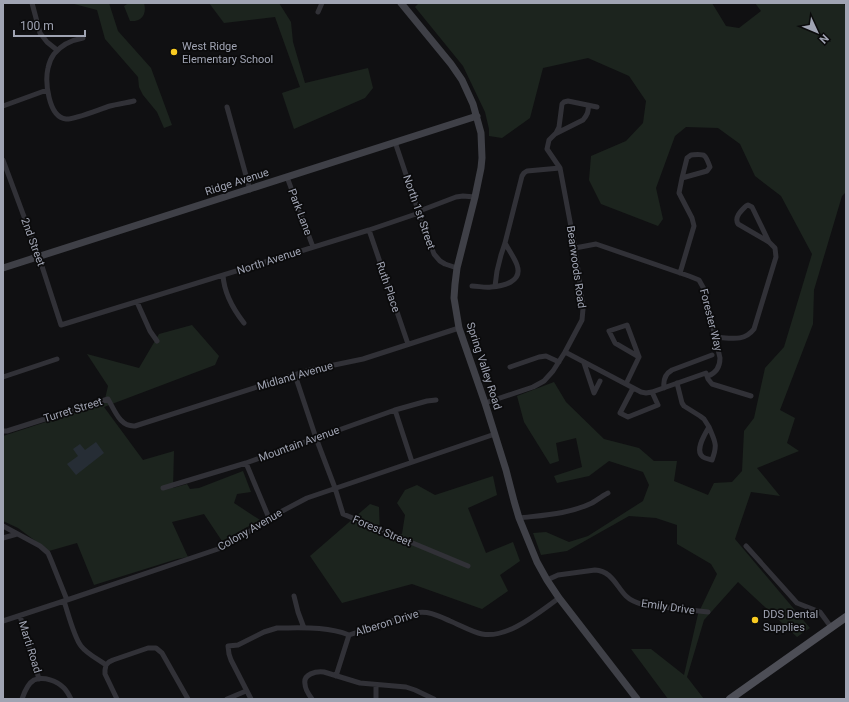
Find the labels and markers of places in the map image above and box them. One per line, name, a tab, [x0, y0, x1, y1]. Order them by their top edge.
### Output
place label: West Ridge Elementary School	[182, 40, 273, 66]
marker: West Ridge Elementary School	[169, 47, 179, 57]
place label: DDS Dental Supplies	[763, 608, 818, 634]
marker: DDS Dental Supplies	[750, 615, 760, 625]

